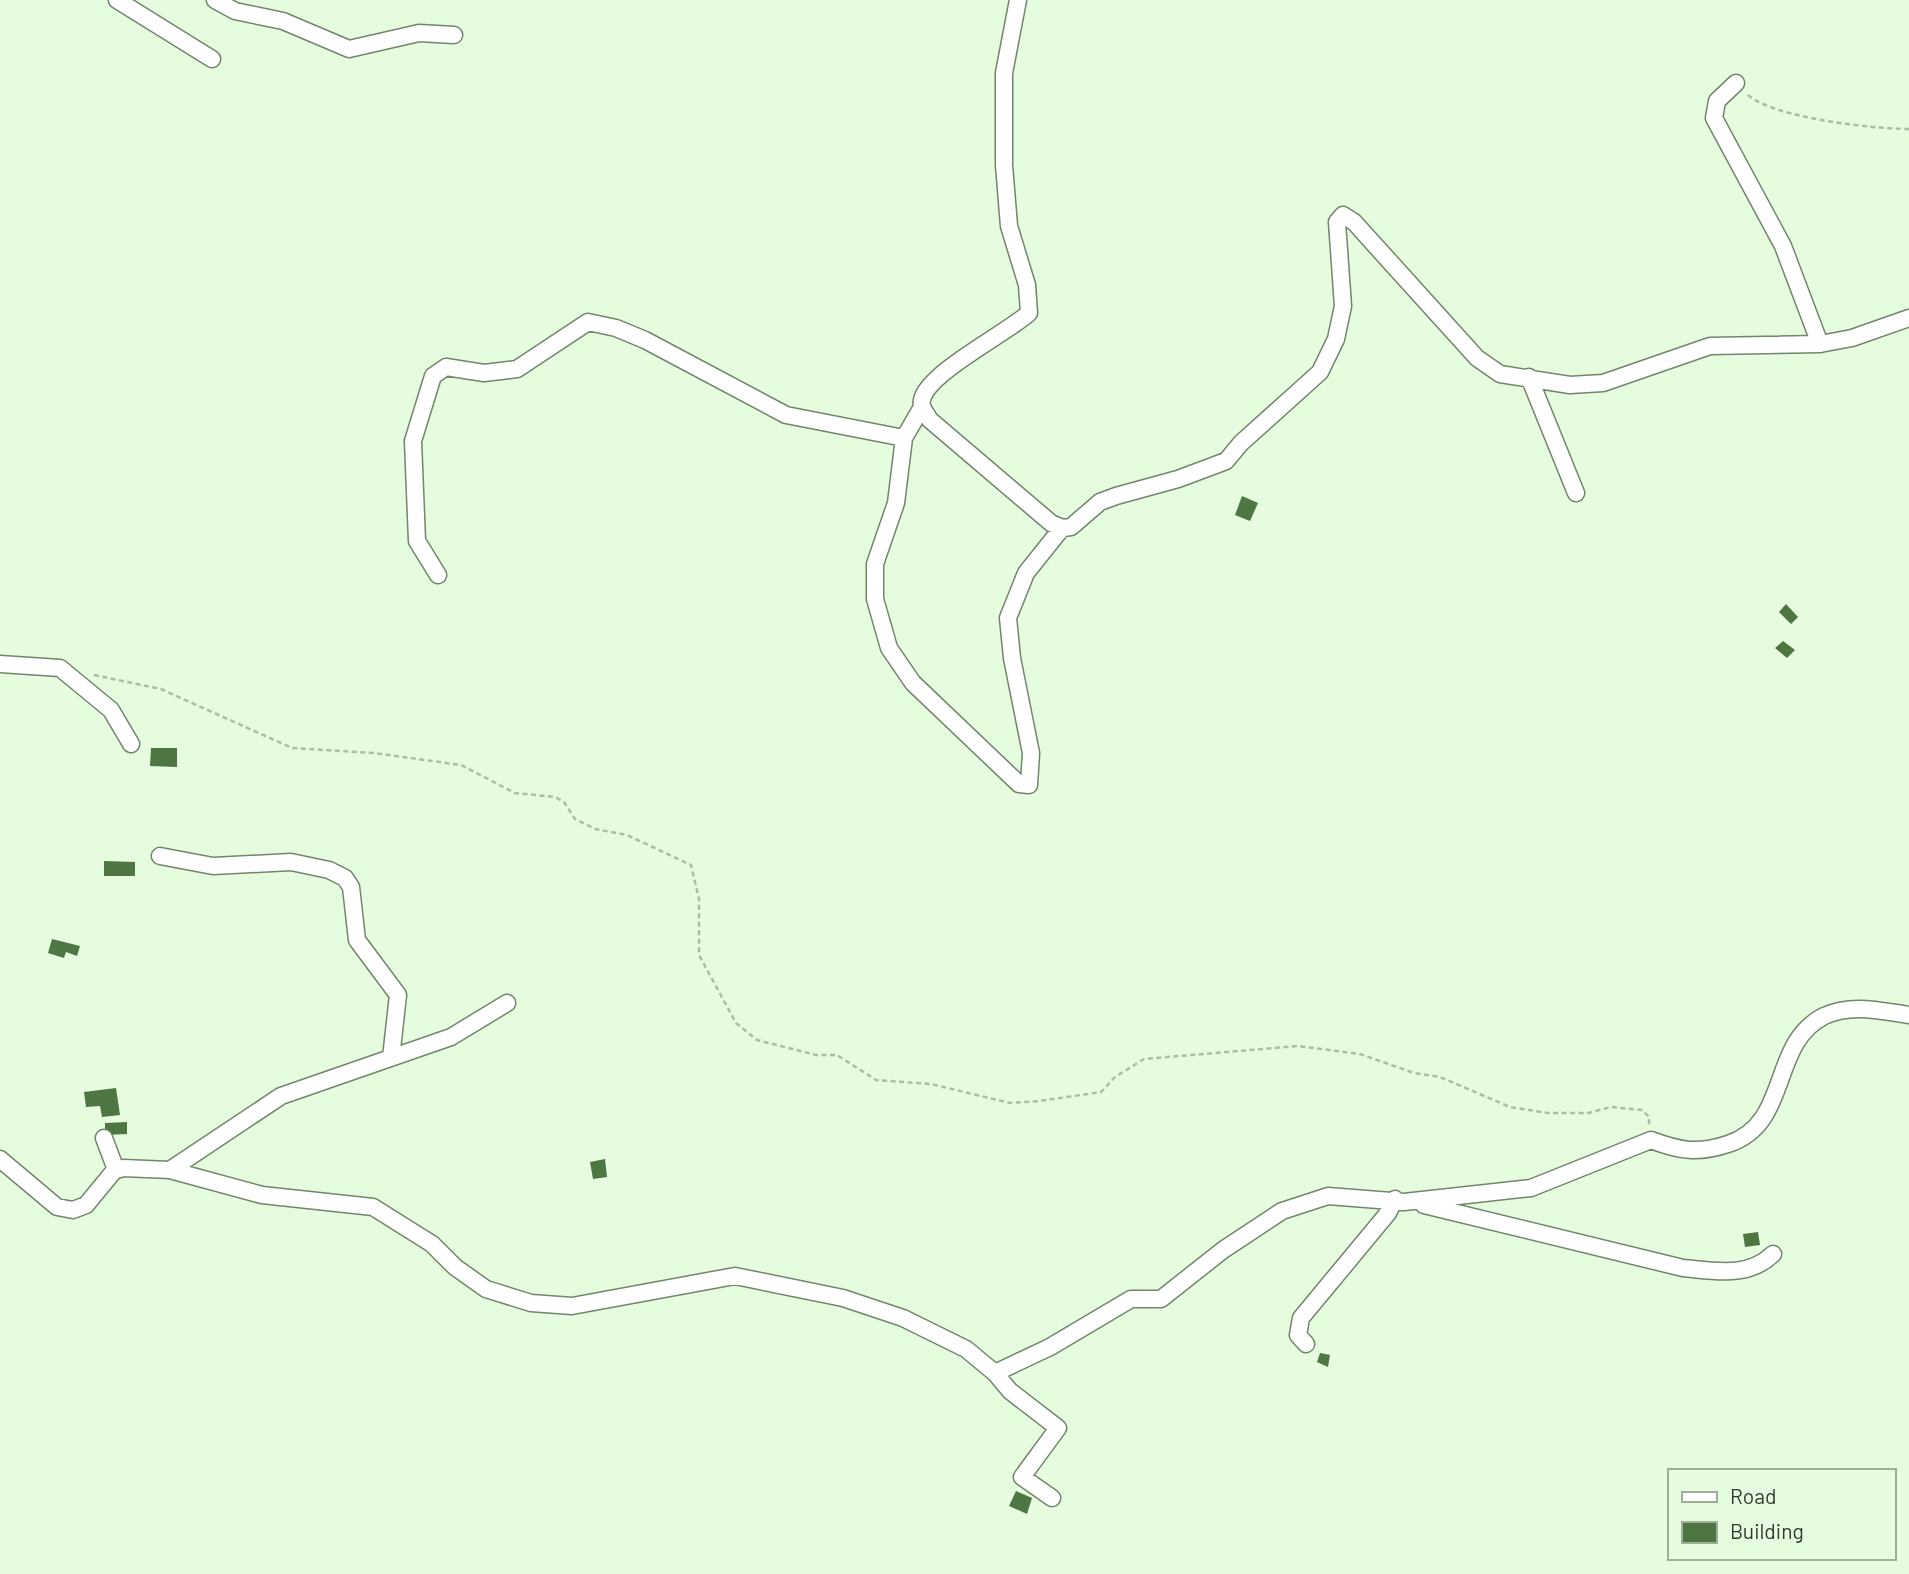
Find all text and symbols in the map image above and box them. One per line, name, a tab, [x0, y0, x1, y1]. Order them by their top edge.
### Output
legend	[1668, 1469, 1895, 1560]
text: Road	[1730, 1483, 1776, 1508]
text: Building	[1730, 1518, 1804, 1543]

